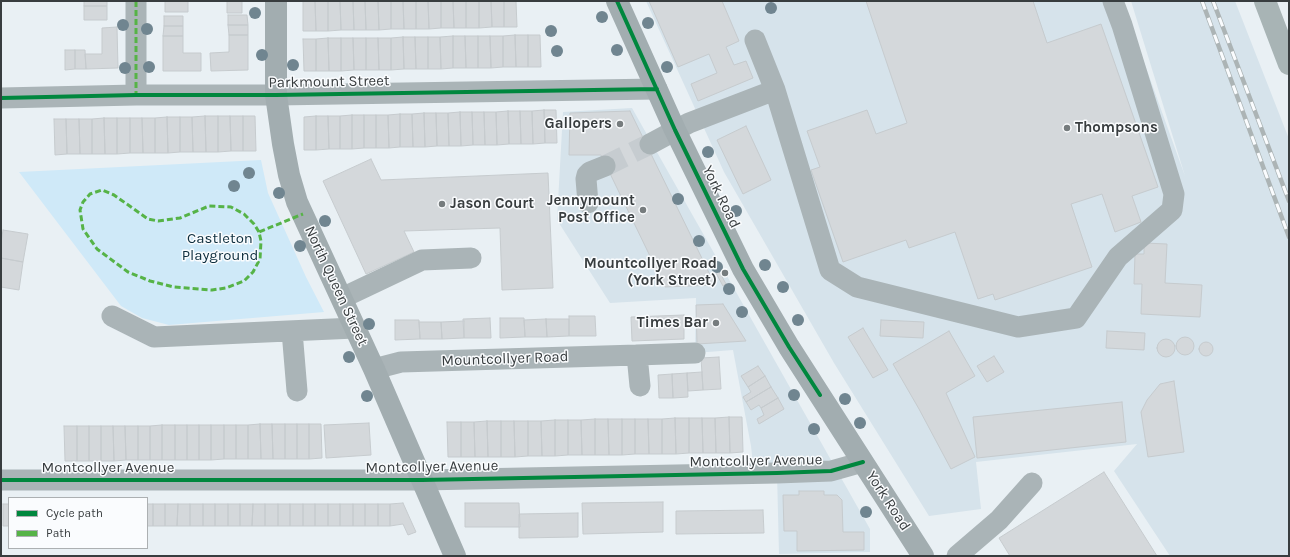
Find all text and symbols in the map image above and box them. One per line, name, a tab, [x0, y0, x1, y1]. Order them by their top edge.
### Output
street label: Parkmount Street	[268, 72, 390, 92]
place label: Gallopers	[545, 115, 612, 133]
marker: Gallopers	[615, 119, 625, 129]
place label: Thompsons	[1075, 119, 1158, 137]
marker: Thompsons	[1062, 123, 1072, 133]
street label: York Road	[698, 163, 744, 231]
place label: Jennymount Post Office	[547, 192, 635, 227]
place label: Jason Court	[450, 195, 534, 213]
marker: Jason Court	[437, 199, 447, 209]
marker: Jennymount Post Office	[638, 205, 648, 215]
street label: North Queen Street	[300, 223, 372, 349]
park label: Castleton Playground	[182, 230, 258, 265]
place label: Mountcollyer Road (York Street)	[584, 255, 717, 290]
marker: Mountcollyer Road (York Street)	[720, 268, 730, 278]
place label: Times Bar	[637, 314, 708, 332]
marker: Times Bar	[711, 318, 721, 328]
street label: Mountcollyer Road	[441, 348, 569, 370]
street label: Montcollyer Avenue	[689, 451, 823, 471]
street label: Montcollyer Avenue	[365, 457, 499, 477]
street label: Montcollyer Avenue	[42, 459, 174, 477]
street label: York Road	[862, 468, 914, 534]
legend	[8, 497, 148, 549]
text: Cycle path	[46, 506, 103, 520]
text: Path	[46, 526, 71, 540]

